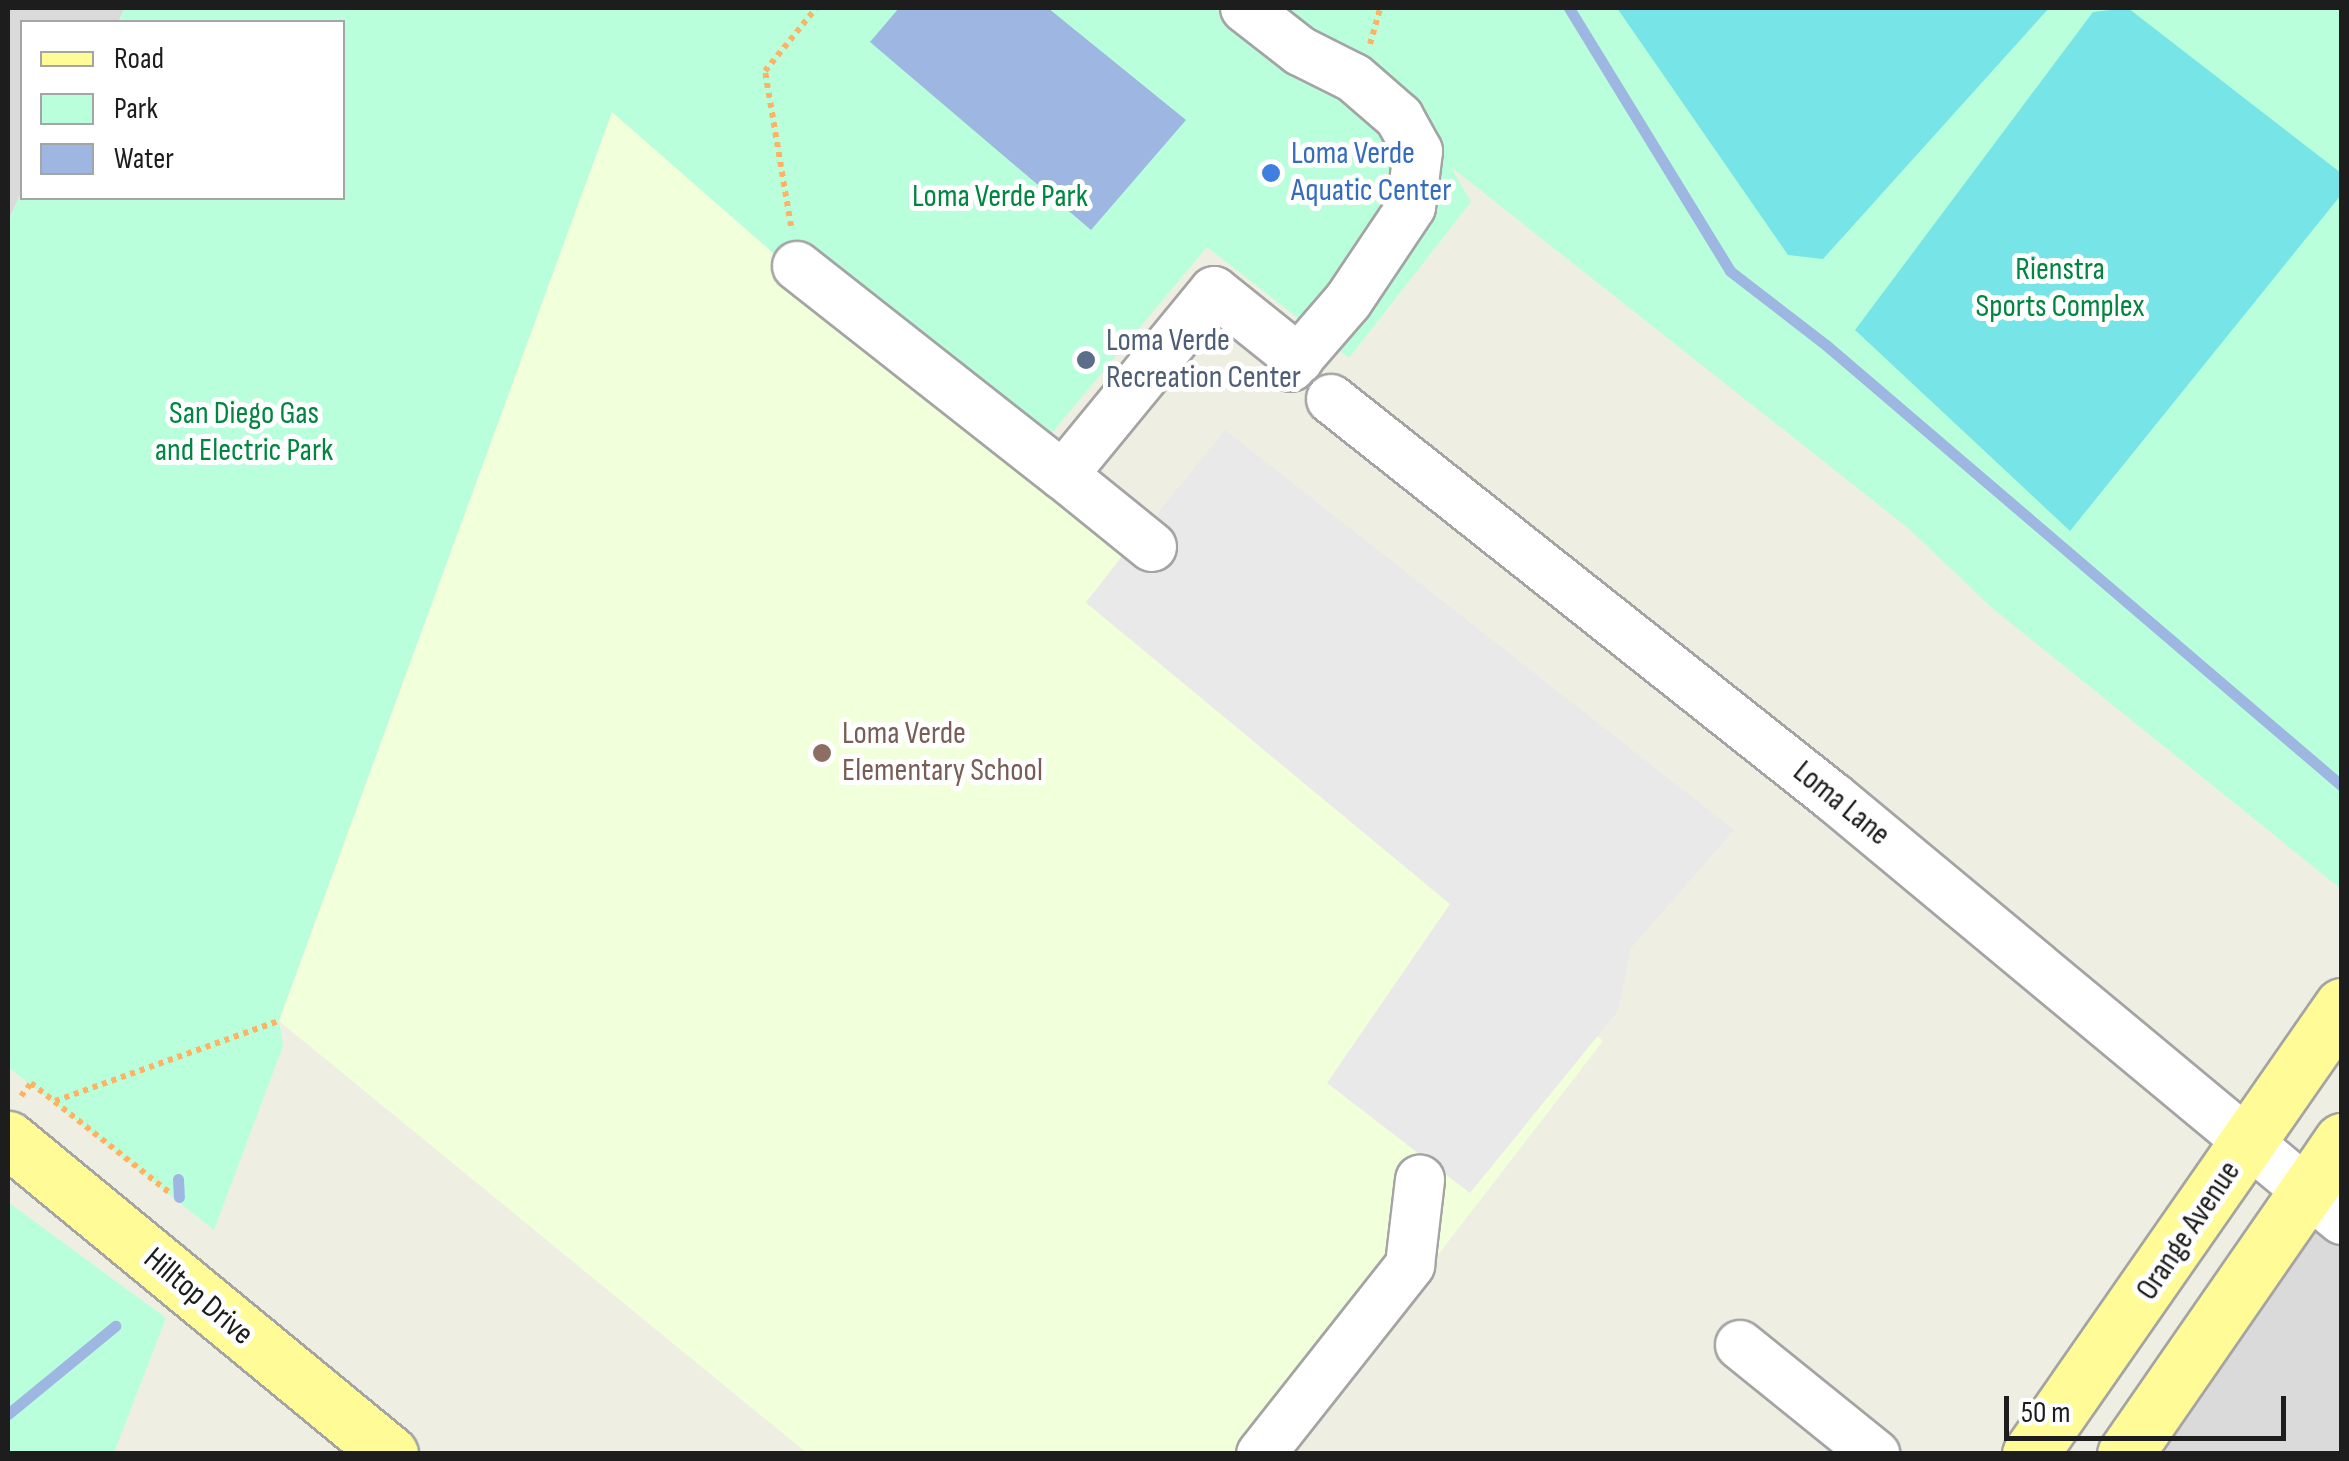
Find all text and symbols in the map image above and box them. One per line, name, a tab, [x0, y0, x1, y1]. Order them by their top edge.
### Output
legend	[20, 20, 345, 200]
text: Road	[114, 41, 164, 77]
text: Park	[114, 91, 158, 127]
place label: Loma Verde Aquatic Center	[1291, 136, 1451, 211]
text: Water	[114, 141, 174, 177]
marker: Loma Verde Aquatic Center	[1260, 162, 1282, 184]
park label: Loma Verde Park	[912, 178, 1088, 216]
park label: Rienstra Sports Complex	[1976, 252, 2144, 327]
place label: Loma Verde Recreation Center	[1106, 323, 1301, 398]
marker: Loma Verde Recreation Center	[1075, 349, 1097, 371]
park label: San Diego Gas and Electric Park	[155, 396, 333, 471]
place label: Loma Verde Elementary School	[842, 716, 1043, 791]
marker: Loma Verde Elementary School	[811, 742, 833, 764]
street label: Loma Lane	[1785, 753, 1897, 855]
street label: Orange Avenue	[2129, 1154, 2249, 1308]
street label: Hilltop Drive	[135, 1240, 261, 1354]
scale bar	[2009, 1376, 2292, 1438]
text: 50 m	[2021, 1395, 2070, 1431]

